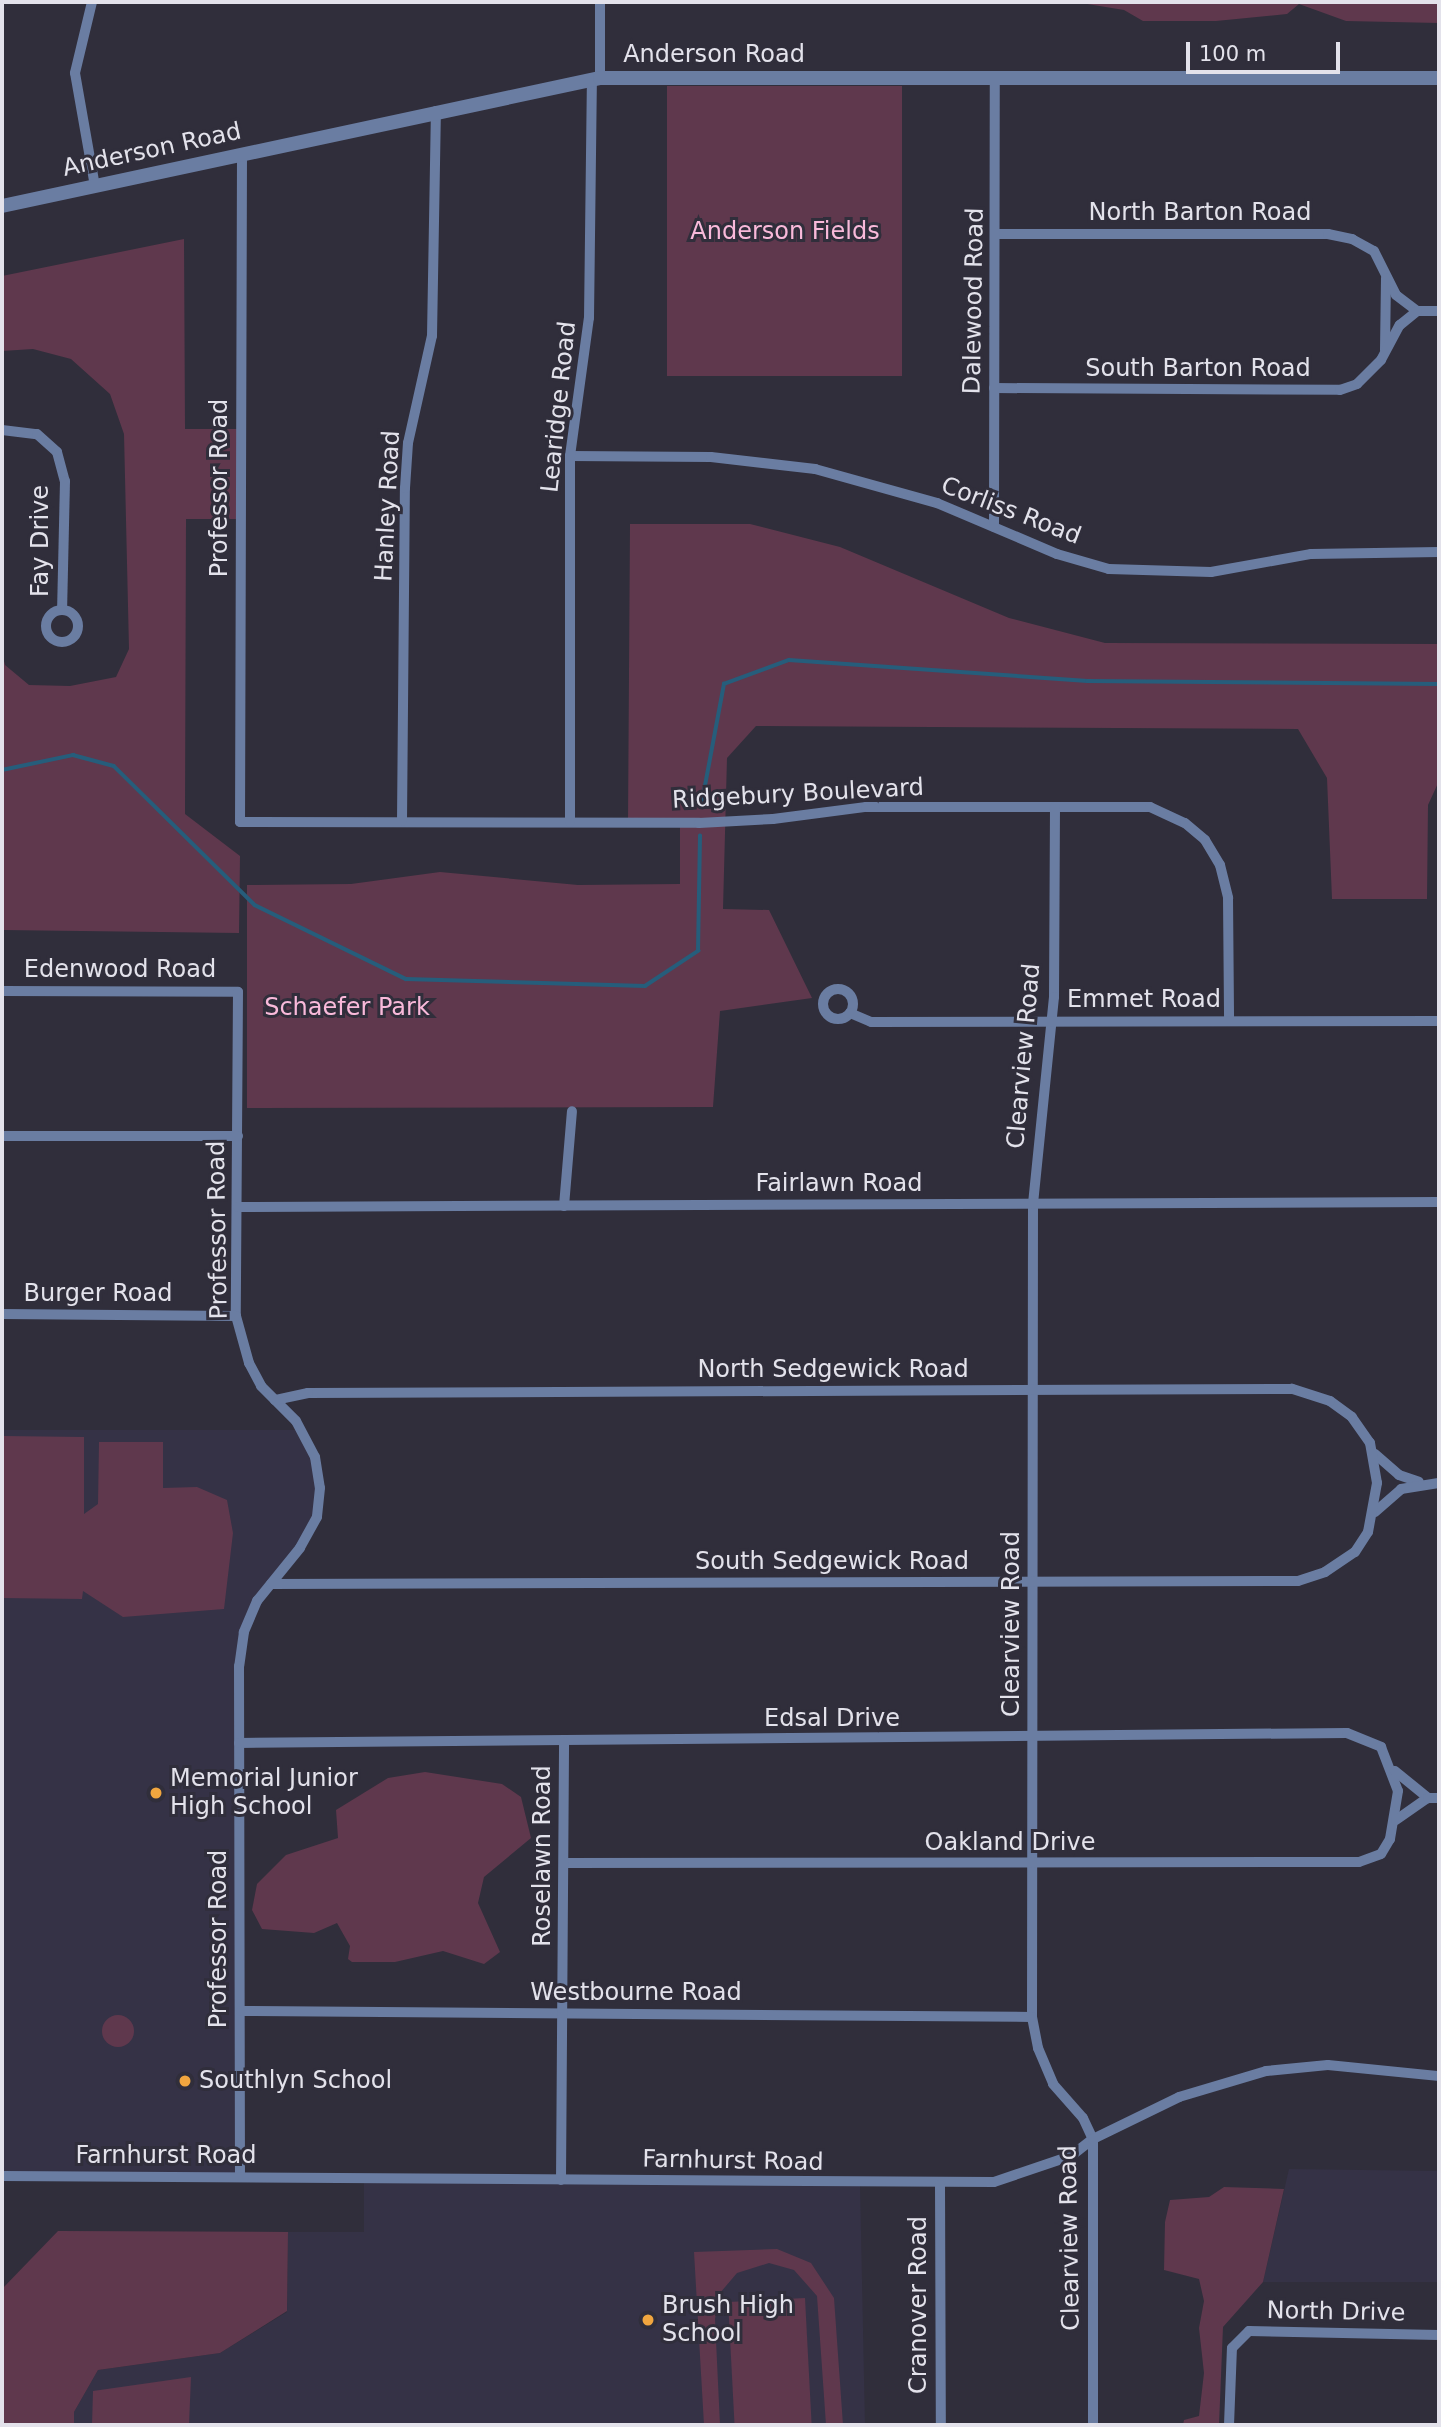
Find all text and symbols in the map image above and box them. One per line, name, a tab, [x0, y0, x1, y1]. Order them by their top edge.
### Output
scale bar	[1189, 28, 1343, 72]
street label: Anderson Road	[623, 41, 805, 69]
text: 100 m	[1199, 42, 1266, 66]
street label: Anderson Road	[60, 117, 244, 183]
street label: North Barton Road	[1089, 199, 1311, 227]
street label: Dalewood Road	[958, 207, 990, 395]
park label: Anderson Fields	[690, 218, 880, 246]
street label: Learidge Road	[536, 320, 582, 494]
street label: South Barton Road	[1085, 355, 1311, 383]
street label: Professor Road	[206, 399, 234, 577]
street label: Hanley Road	[370, 430, 406, 582]
street label: Corliss Road	[937, 471, 1085, 551]
street label: Fay Drive	[27, 485, 55, 597]
street label: Ridgebury Boulevard	[671, 773, 925, 815]
street label: Edenwood Road	[24, 956, 216, 984]
street label: Clearview Road	[1002, 962, 1046, 1150]
street label: Emmet Road	[1067, 986, 1221, 1014]
park label: Schaefer Park	[264, 994, 430, 1022]
street label: Professor Road	[202, 1140, 234, 1320]
street label: Fairlawn Road	[756, 1170, 922, 1198]
street label: Burger Road	[24, 1280, 172, 1308]
street label: North Sedgewick Road	[697, 1356, 969, 1384]
street label: Clearview Road	[998, 1531, 1026, 1717]
street label: South Sedgewick Road	[695, 1548, 969, 1576]
street label: Edsal Drive	[764, 1705, 900, 1733]
place label: Memorial Junior High School	[170, 1765, 358, 1821]
street label: Roselawn Road	[529, 1765, 557, 1947]
marker: Memorial Junior High School	[148, 1785, 164, 1801]
street label: Oakland Drive	[925, 1829, 1095, 1857]
street label: Professor Road	[205, 1850, 233, 2028]
street label: Westbourne Road	[530, 1979, 742, 2007]
place label: Southlyn School	[199, 2067, 392, 2095]
marker: Southlyn School	[177, 2073, 193, 2089]
street label: Farnhurst Road	[75, 2142, 257, 2170]
street label: Farnhurst Road	[642, 2145, 824, 2177]
street label: Clearview Road	[1054, 2145, 1086, 2331]
street label: Cranover Road	[905, 2216, 933, 2394]
place label: Brush High School	[662, 2292, 794, 2348]
street label: North Drive	[1266, 2296, 1406, 2328]
marker: Brush High School	[640, 2312, 656, 2328]

